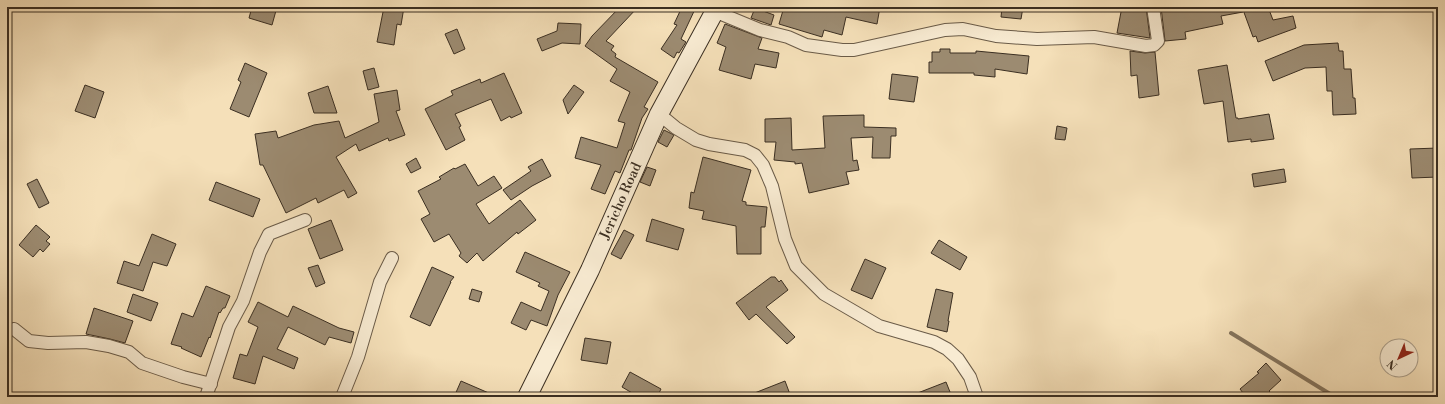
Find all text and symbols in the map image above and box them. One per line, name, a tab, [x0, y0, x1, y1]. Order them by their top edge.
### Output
street label: Jericho Road	[596, 160, 646, 243]
north arrow	[1379, 338, 1419, 378]
text: N	[1385, 356, 1401, 373]

